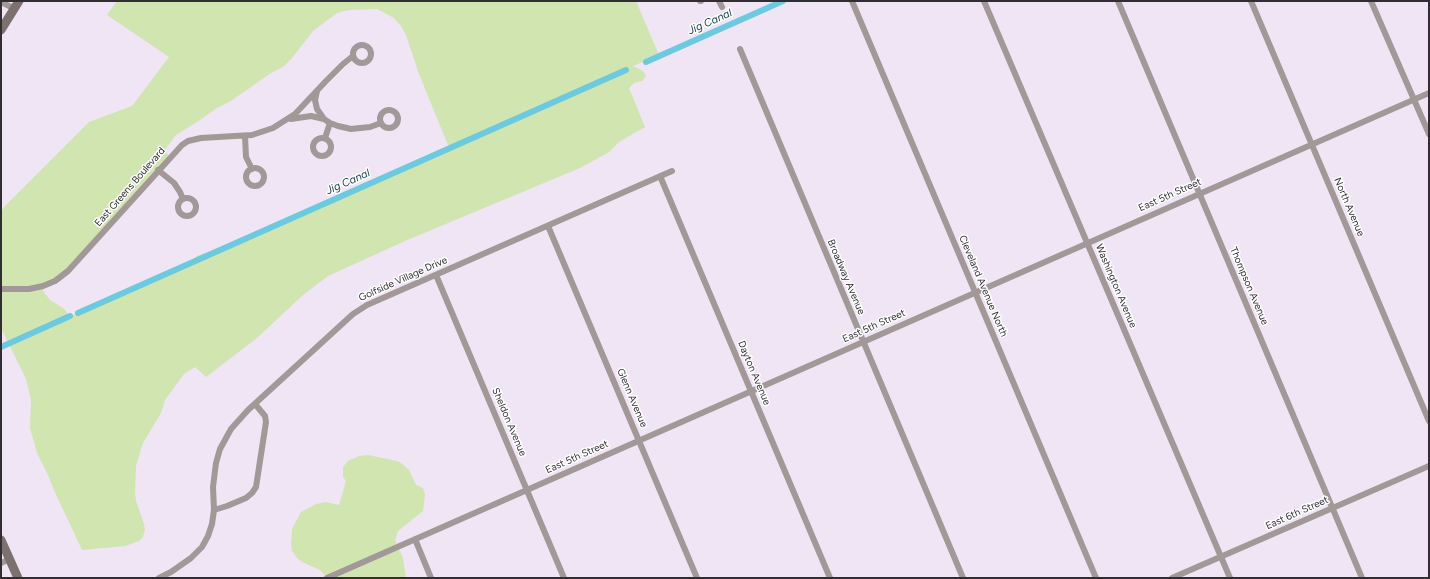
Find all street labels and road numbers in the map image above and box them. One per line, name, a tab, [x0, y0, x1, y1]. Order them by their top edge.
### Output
street label: East Greens Boulevard	[92, 145, 168, 229]
street label: East 5th Street	[1137, 176, 1203, 214]
street label: North Avenue	[1331, 176, 1367, 238]
street label: Cleveland Avenue North	[956, 233, 1010, 339]
street label: Broadway Avenue	[825, 238, 867, 316]
street label: Washington Avenue	[1093, 242, 1139, 330]
street label: Thompson Avenue	[1227, 245, 1271, 327]
street label: Golfside Village Drive	[357, 254, 449, 304]
street label: East 5th Street	[841, 307, 907, 345]
street label: Dayton Avenue	[735, 339, 773, 407]
street label: Glenn Avenue	[614, 367, 650, 429]
street label: Sheldon Avenue	[489, 386, 529, 458]
street label: East 5th Street	[544, 438, 610, 476]
street label: East 6th Street	[1264, 494, 1330, 532]

